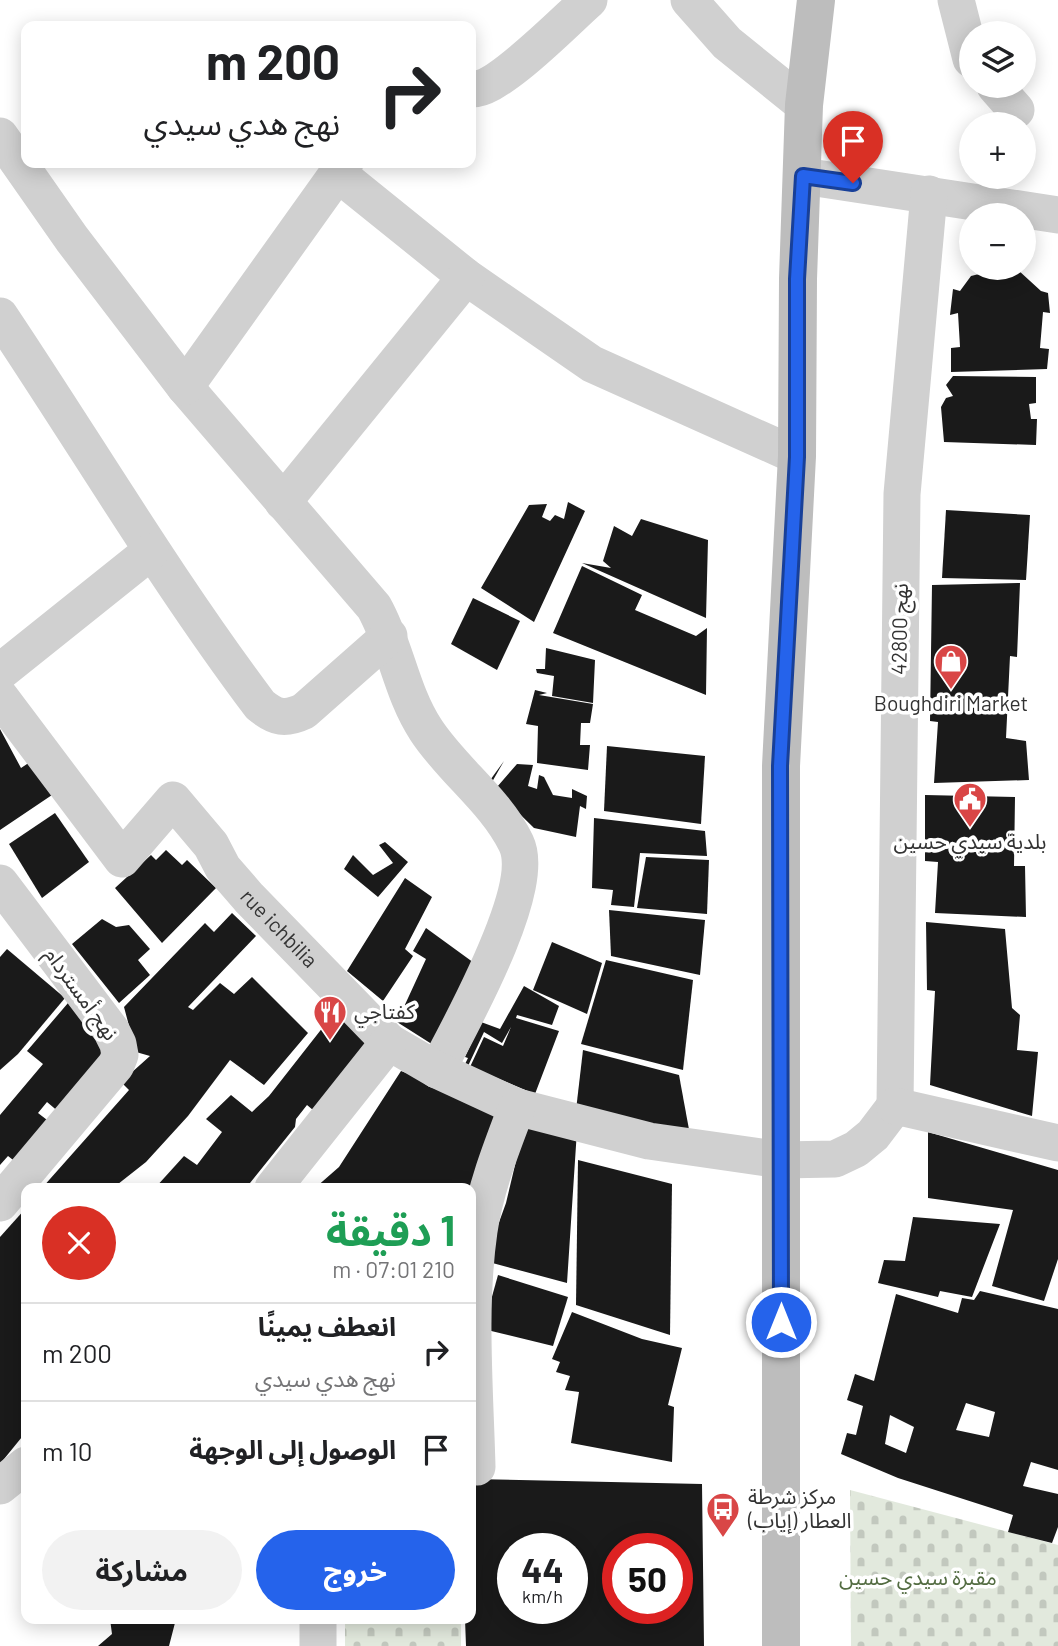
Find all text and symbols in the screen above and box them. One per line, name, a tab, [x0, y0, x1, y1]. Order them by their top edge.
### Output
map controls	[959, 21, 1036, 280]
button: layers	[959, 21, 1036, 98]
text: 200 m	[206, 31, 340, 90]
icon: right	[364, 49, 455, 140]
text: نهج هدي سيدي	[144, 103, 340, 141]
pin	[823, 111, 883, 183]
button: +	[959, 112, 1036, 189]
icon: arrive	[834, 122, 872, 160]
button: −	[959, 203, 1036, 280]
street label: نهج 42800	[885, 583, 916, 675]
shop icon: Boughdiri Market	[932, 642, 970, 691]
place label: Boughdiri Market	[874, 690, 1028, 715]
public building icon: بلدية سيدي حسين	[951, 780, 989, 829]
place label: بلدية سيدي حسين	[894, 828, 1046, 858]
street label: rue ichbilia	[236, 883, 324, 972]
street label: نهج أمستردام	[36, 942, 124, 1047]
restaurant icon: كفتاجي	[311, 993, 349, 1042]
place label: كفتاجي	[354, 998, 415, 1028]
text: 1 دقيقة	[326, 1204, 455, 1254]
button: close	[42, 1206, 116, 1280]
text: 210 m · 07:01	[332, 1255, 455, 1283]
position arrow	[744, 1285, 818, 1359]
text: انعطف يمينًا	[258, 1310, 396, 1341]
icon: right	[417, 1333, 455, 1371]
text: 200 m	[42, 1337, 112, 1368]
text: نهج هدي سيدي	[255, 1364, 396, 1392]
icon: arrive	[417, 1431, 455, 1469]
text: الوصول إلى الوجهة	[189, 1433, 396, 1464]
text: 10 m	[42, 1435, 93, 1466]
place label: مركز شرطة العطار (إياب)	[747, 1483, 851, 1534]
bus stop icon: مركز شرطة العطار (إياب)	[704, 1490, 742, 1539]
button: مشاركة	[42, 1530, 242, 1610]
button: خروج	[256, 1530, 455, 1610]
speed limit sign: 50	[602, 1533, 693, 1624]
text: 44	[521, 1548, 564, 1590]
park label: مقبرة سيدي حسين	[839, 1564, 997, 1594]
text: km/h	[522, 1585, 563, 1607]

